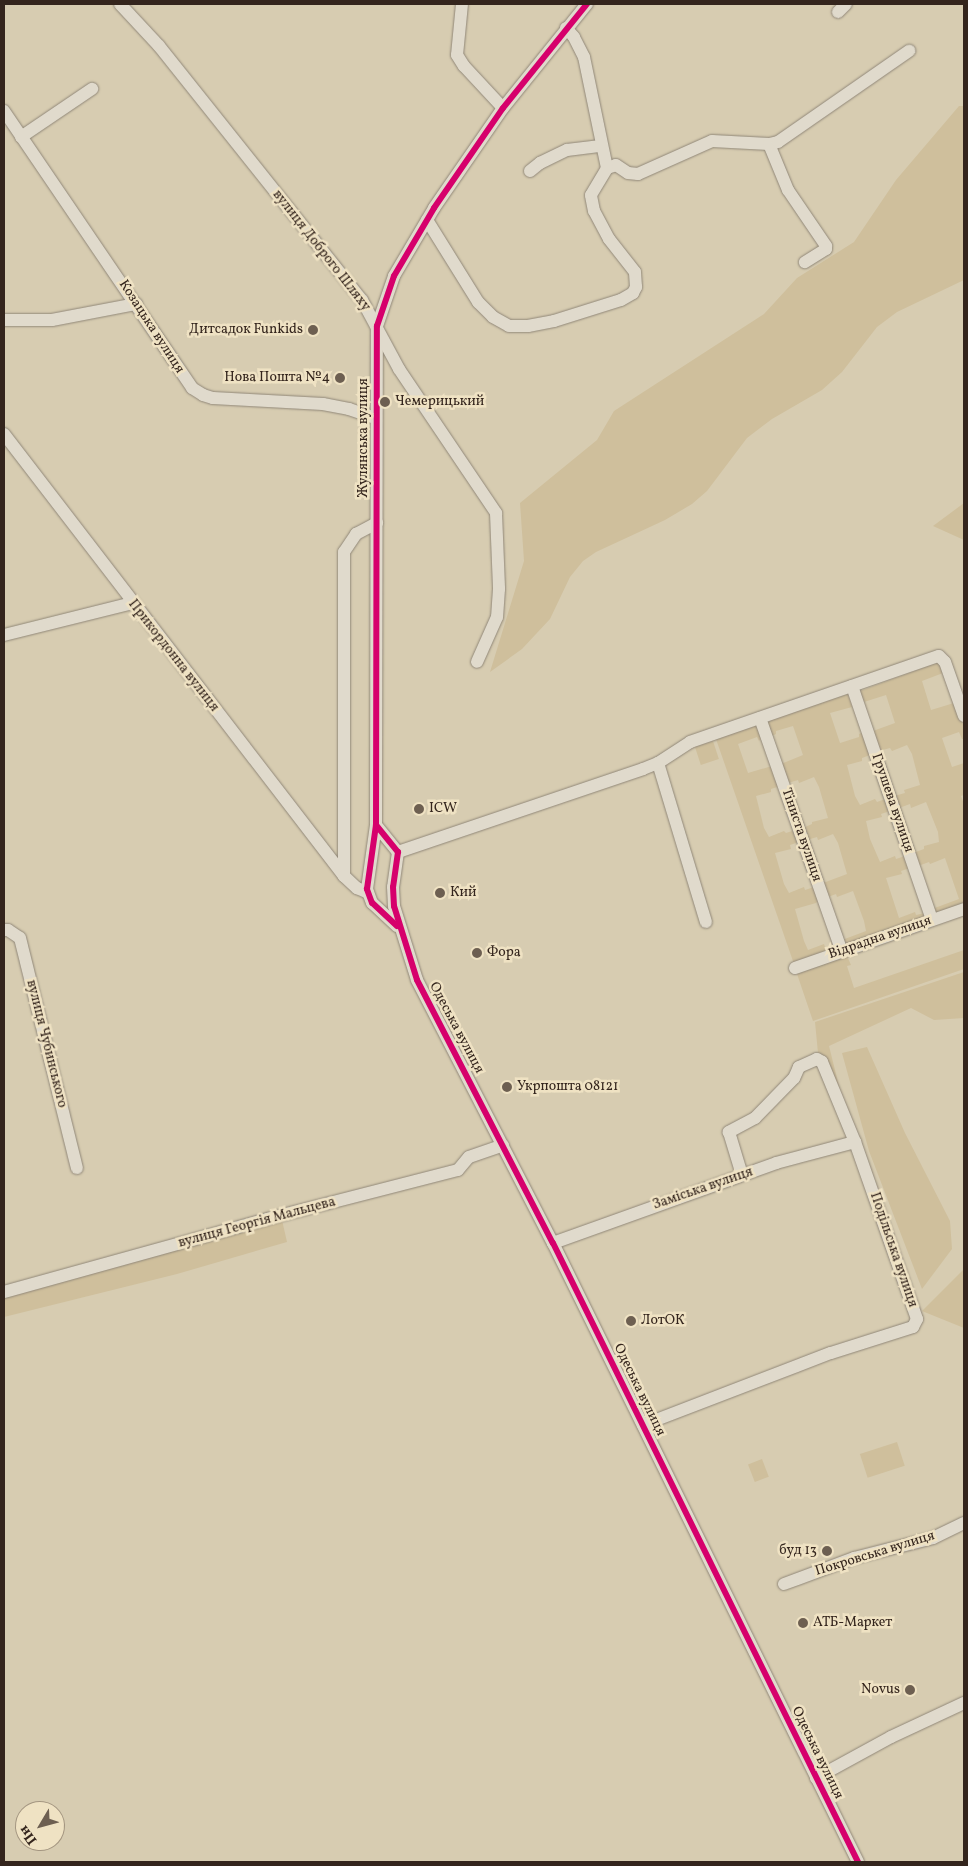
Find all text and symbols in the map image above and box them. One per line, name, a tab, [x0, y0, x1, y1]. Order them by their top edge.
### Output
street label: вулиця Доброго Шляху	[268, 187, 374, 315]
street label: Козацька вулиця	[115, 277, 187, 377]
place label: Дитсадок Funkids	[189, 322, 303, 338]
marker: Дитсадок Funkids	[307, 324, 319, 336]
place label: Нова Пошта №4	[224, 370, 330, 386]
marker: Нова Пошта №4	[334, 372, 346, 384]
street label: Жулянська вулиця	[356, 378, 372, 498]
place label: Чемерицький	[395, 394, 484, 410]
marker: Чемерицький	[379, 396, 391, 408]
street label: Прикордонна вулиця	[124, 597, 222, 715]
street label: Грушева вулиця	[867, 751, 917, 855]
street label: Тіниста вулиця	[777, 786, 825, 884]
place label: ICW	[429, 801, 457, 817]
marker: ICW	[413, 803, 425, 815]
place label: Кий	[450, 885, 477, 901]
marker: Кий	[434, 887, 446, 899]
street label: Відрадна вулиця	[826, 912, 934, 964]
place label: Фора	[487, 945, 521, 961]
marker: Фора	[471, 947, 483, 959]
street label: вулиця Чубинського	[22, 978, 70, 1110]
street label: Одеська вулиця	[425, 980, 487, 1076]
place label: Укрпошта 08121	[517, 1079, 618, 1095]
marker: Укрпошта 08121	[501, 1081, 513, 1093]
street label: Заміська вулиця	[651, 1164, 755, 1214]
street label: Подільська вулиця	[865, 1190, 921, 1310]
street label: вулиця Георгія Мальцева	[177, 1194, 337, 1252]
place label: ЛотОК	[641, 1313, 685, 1329]
marker: ЛотОК	[625, 1315, 637, 1327]
street label: Одеська вулиця	[609, 1341, 669, 1439]
street label: Покровська вулиця	[813, 1528, 937, 1580]
place label: буд 13	[779, 1543, 817, 1559]
marker: буд 13	[821, 1545, 833, 1557]
place label: АТБ-Маркет	[813, 1615, 892, 1631]
marker: АТБ-Маркет	[797, 1617, 809, 1629]
place label: Novus	[861, 1682, 900, 1698]
marker: Novus	[904, 1684, 916, 1696]
street label: Одеська вулиця	[787, 1704, 847, 1802]
north arrow	[15, 1801, 65, 1851]
text: Пн	[15, 1821, 42, 1848]

